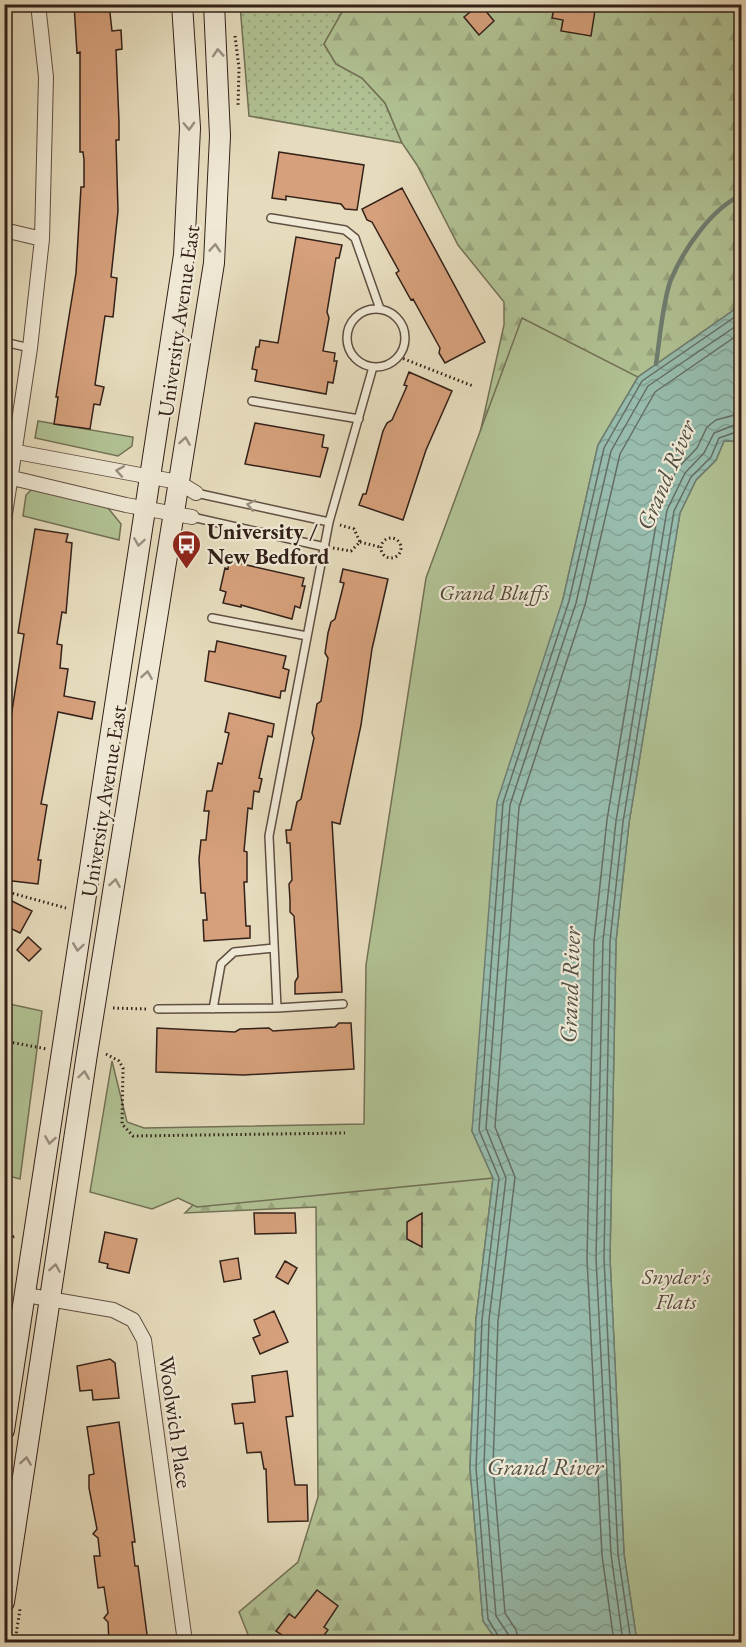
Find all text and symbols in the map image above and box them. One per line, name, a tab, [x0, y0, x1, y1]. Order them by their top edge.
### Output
one-way arrow	[211, 49, 224, 58]
one-way arrow	[183, 121, 195, 130]
street label: University Avenue East	[151, 223, 206, 419]
one-way arrow	[208, 244, 221, 253]
water label: Grand River	[629, 413, 703, 534]
one-way arrow	[178, 436, 190, 445]
one-way arrow	[116, 465, 126, 478]
one-way arrow	[247, 500, 257, 513]
place label: University / New Bedford	[207, 517, 329, 571]
bus stop icon: University / New Bedford	[170, 528, 202, 570]
one-way arrow	[134, 537, 146, 547]
park label: Grand Bluffs	[439, 578, 550, 607]
one-way arrow	[140, 670, 152, 679]
street label: University Avenue East	[74, 703, 133, 899]
one-way arrow	[108, 878, 120, 888]
water label: Grand River	[552, 924, 587, 1044]
one-way arrow	[73, 942, 85, 951]
one-way arrow	[77, 1071, 89, 1080]
one-way arrow	[44, 1135, 56, 1144]
park label: Snyder's Flats	[641, 1262, 711, 1316]
one-way arrow	[48, 1264, 60, 1273]
street label: Woolwich Place	[152, 1354, 199, 1490]
water label: Grand River	[487, 1451, 605, 1482]
one-way arrow	[19, 1456, 31, 1466]

